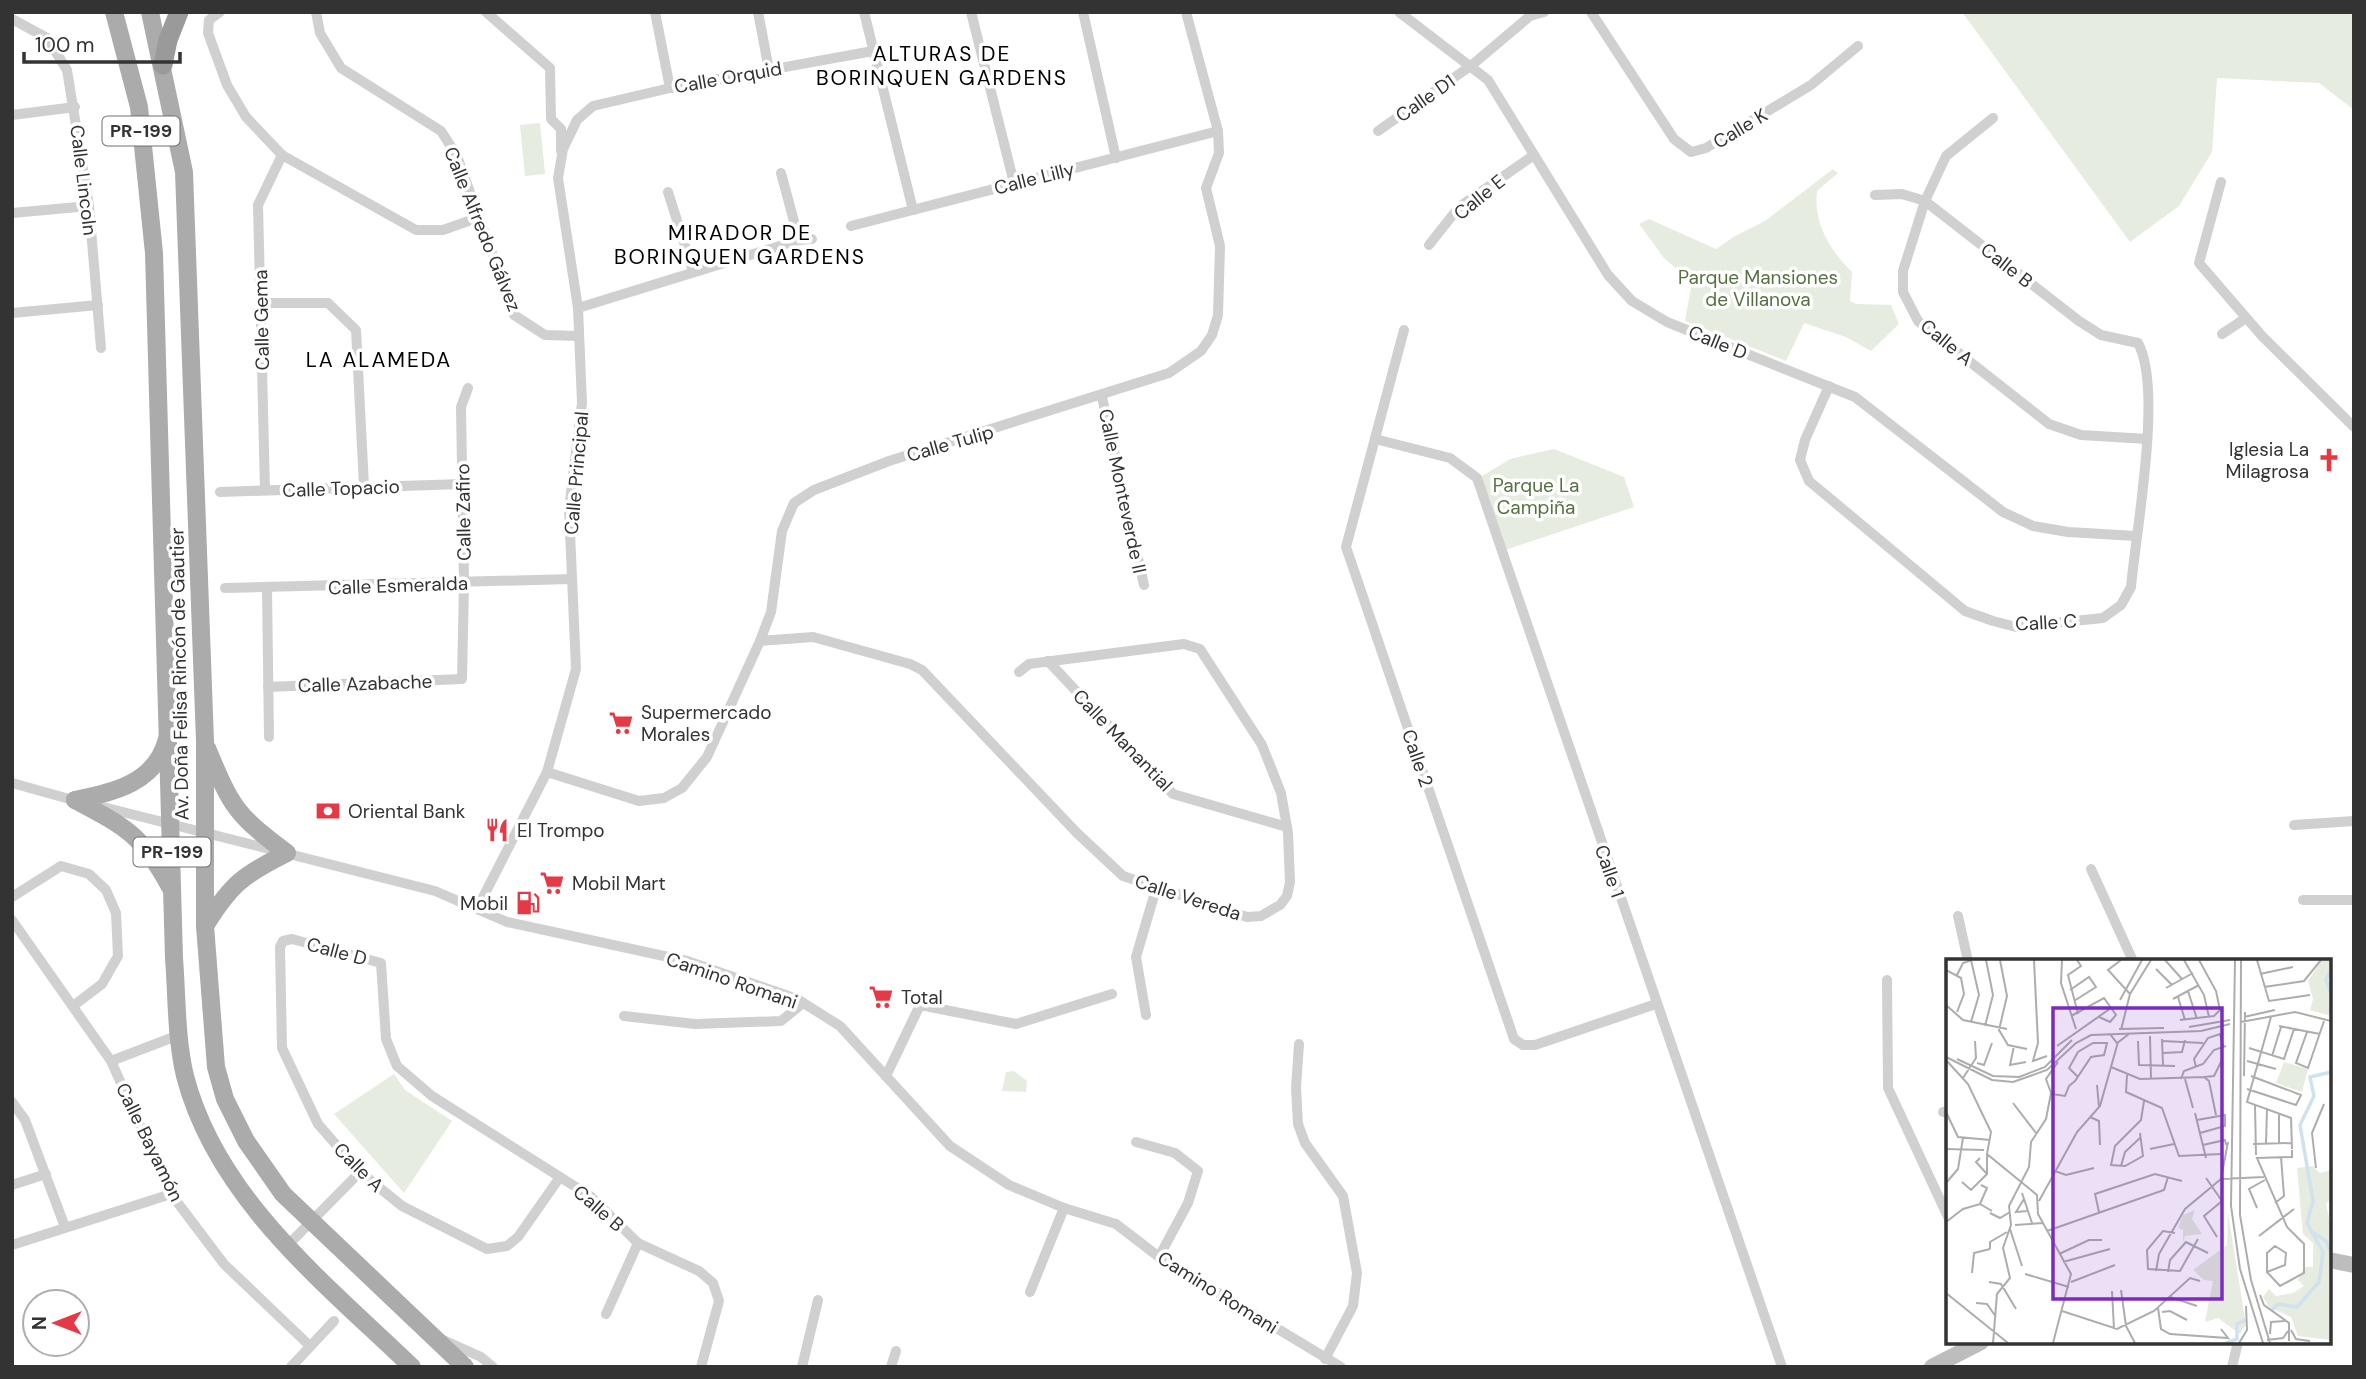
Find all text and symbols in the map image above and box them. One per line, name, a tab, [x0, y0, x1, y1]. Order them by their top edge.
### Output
scale bar	[24, 21, 180, 65]
text: 100 m	[35, 31, 95, 59]
district label: ALTURAS DE BORINQUEN GARDENS	[816, 40, 1068, 92]
street label: Calle Orquid	[672, 56, 784, 99]
street label: Calle D1	[1391, 69, 1460, 128]
street label: Calle K	[1708, 102, 1772, 154]
road number: PR-199	[102, 116, 180, 146]
street label: Calle Lincoln	[64, 123, 103, 237]
street label: Calle Alfredo Gálvez	[438, 143, 527, 315]
street label: Calle Lilly	[991, 156, 1077, 201]
street label: Calle E	[1449, 169, 1510, 226]
district label: MIRADOR DE BORINQUEN GARDENS	[614, 219, 866, 271]
street label: Calle B	[1975, 237, 2038, 294]
park label: Parque Mansiones de Villanova	[1678, 265, 1838, 312]
street label: Calle Gema	[248, 269, 275, 371]
street label: Calle A	[1915, 314, 1979, 372]
street label: Calle D	[1685, 319, 1751, 366]
district label: LA ALAMEDA	[306, 346, 452, 374]
street label: Calle Monteverde II	[1093, 406, 1152, 576]
street label: Calle Principal	[559, 410, 594, 536]
street label: Calle Tulip	[904, 419, 997, 468]
place label: Iglesia La Milagrosa	[2225, 437, 2309, 484]
church icon: Iglesia La Milagrosa	[2315, 446, 2343, 474]
street label: Calle Zafiro	[450, 463, 477, 561]
park label: Parque La Campiña	[1493, 473, 1579, 520]
street label: Calle Topacio	[282, 474, 400, 503]
street label: Av. Doña Felisa Rincón de Gautier	[164, 527, 195, 821]
street label: Calle Esmeralda	[328, 571, 468, 600]
street label: Calle C	[2014, 608, 2078, 637]
street label: Calle Azabache	[297, 669, 433, 698]
street label: Calle Manantial	[1067, 684, 1178, 797]
place label: Supermercado Morales	[641, 700, 771, 747]
supermarket icon: Supermercado Morales	[607, 709, 635, 737]
street label: Calle 2	[1396, 726, 1439, 790]
bank icon: Oriental Bank	[314, 797, 342, 825]
place label: Oriental Bank	[348, 799, 466, 824]
restaurant icon: El Trompo	[483, 816, 511, 844]
place label: El Trompo	[517, 818, 605, 843]
road number: PR-199	[134, 838, 210, 866]
street label: Calle 1	[1589, 841, 1630, 901]
supermarket icon: Mobil Mart	[538, 869, 566, 897]
street label: Calle Vereda	[1132, 869, 1244, 926]
place label: Mobil Mart	[572, 871, 666, 896]
fuel station icon: Mobil	[514, 889, 542, 917]
place label: Mobil	[460, 891, 508, 916]
street label: Calle D	[304, 931, 370, 971]
street label: Camino Romani	[663, 946, 801, 1015]
inset map	[1946, 959, 2331, 1344]
supermarket icon: Total	[867, 983, 895, 1011]
place label: Total	[901, 985, 943, 1010]
street label: Calle Bayamón	[110, 1079, 189, 1206]
street label: Calle A	[328, 1137, 389, 1198]
street label: Calle B	[568, 1179, 629, 1237]
street label: Camino Romani	[1153, 1245, 1283, 1339]
north arrow	[21, 1288, 91, 1358]
text: N	[27, 1316, 52, 1330]

